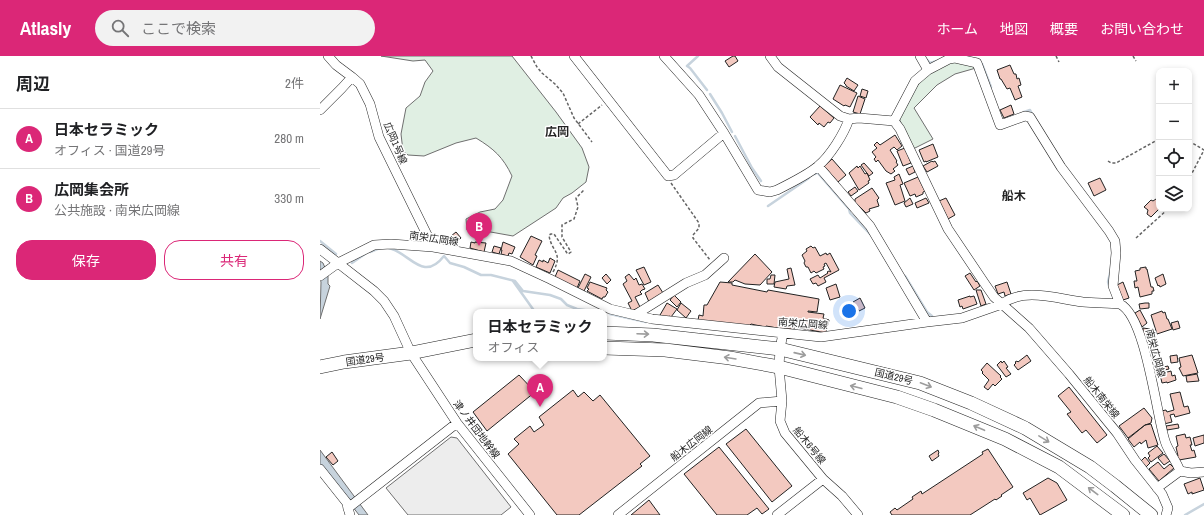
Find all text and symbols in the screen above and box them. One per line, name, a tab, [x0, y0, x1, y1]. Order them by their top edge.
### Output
search box	[95, 10, 375, 46]
text: Atlasly	[20, 15, 71, 41]
icon: search	[109, 17, 131, 39]
text: ここで検索	[141, 18, 216, 39]
text: ホーム	[936, 20, 978, 38]
text: 地図	[1000, 20, 1028, 38]
text: 概要	[1050, 20, 1078, 38]
text: お問い合わせ	[1100, 20, 1184, 38]
map controls	[1156, 68, 1192, 212]
button: +	[1156, 68, 1192, 104]
text: 周辺	[16, 72, 50, 95]
text: 2件	[285, 75, 304, 92]
button: −	[1156, 104, 1192, 140]
text: 日本セラミック	[54, 119, 159, 140]
street label: 広岡1号線	[381, 120, 410, 166]
district label: 広岡	[545, 124, 569, 140]
text: A	[25, 130, 33, 147]
text: 280 m	[274, 130, 304, 147]
button: locate	[1156, 140, 1192, 176]
text: オフィス · 国道29号	[54, 142, 166, 159]
button: layers	[1156, 176, 1192, 212]
text: 広岡集会所	[54, 179, 129, 200]
district label: 船木	[1002, 188, 1026, 204]
text: B	[25, 190, 33, 207]
text: 330 m	[274, 190, 304, 207]
text: 公共施設 · 南栄広岡線	[54, 202, 180, 219]
pin: B	[466, 213, 492, 246]
street label: 南栄広岡線	[408, 229, 460, 248]
button: 保存	[16, 240, 156, 280]
button: 共有	[164, 240, 304, 280]
your location	[839, 301, 859, 321]
popup	[473, 309, 607, 361]
street label: 南栄広岡線	[778, 315, 828, 332]
text: 日本セラミック	[487, 316, 593, 337]
street label: 南栄広岡線	[1143, 327, 1168, 379]
one-way arrow	[636, 331, 649, 338]
text: オフィス	[487, 339, 539, 356]
street label: 国道29号	[345, 350, 385, 369]
one-way arrow	[793, 350, 806, 358]
one-way arrow	[724, 354, 737, 362]
street label: 国道29号	[873, 365, 914, 388]
pin: A	[527, 374, 553, 407]
street label: 船木南栄線	[1081, 374, 1122, 421]
one-way arrow	[919, 382, 931, 390]
one-way arrow	[850, 383, 863, 390]
street label: 津ノ井団地幹線	[450, 397, 503, 461]
street label: 船木広岡線	[668, 423, 715, 464]
street label: 船木6号線	[791, 424, 829, 467]
one-way arrow	[974, 424, 986, 432]
one-way arrow	[1038, 435, 1050, 443]
one-way arrow	[1087, 487, 1098, 495]

